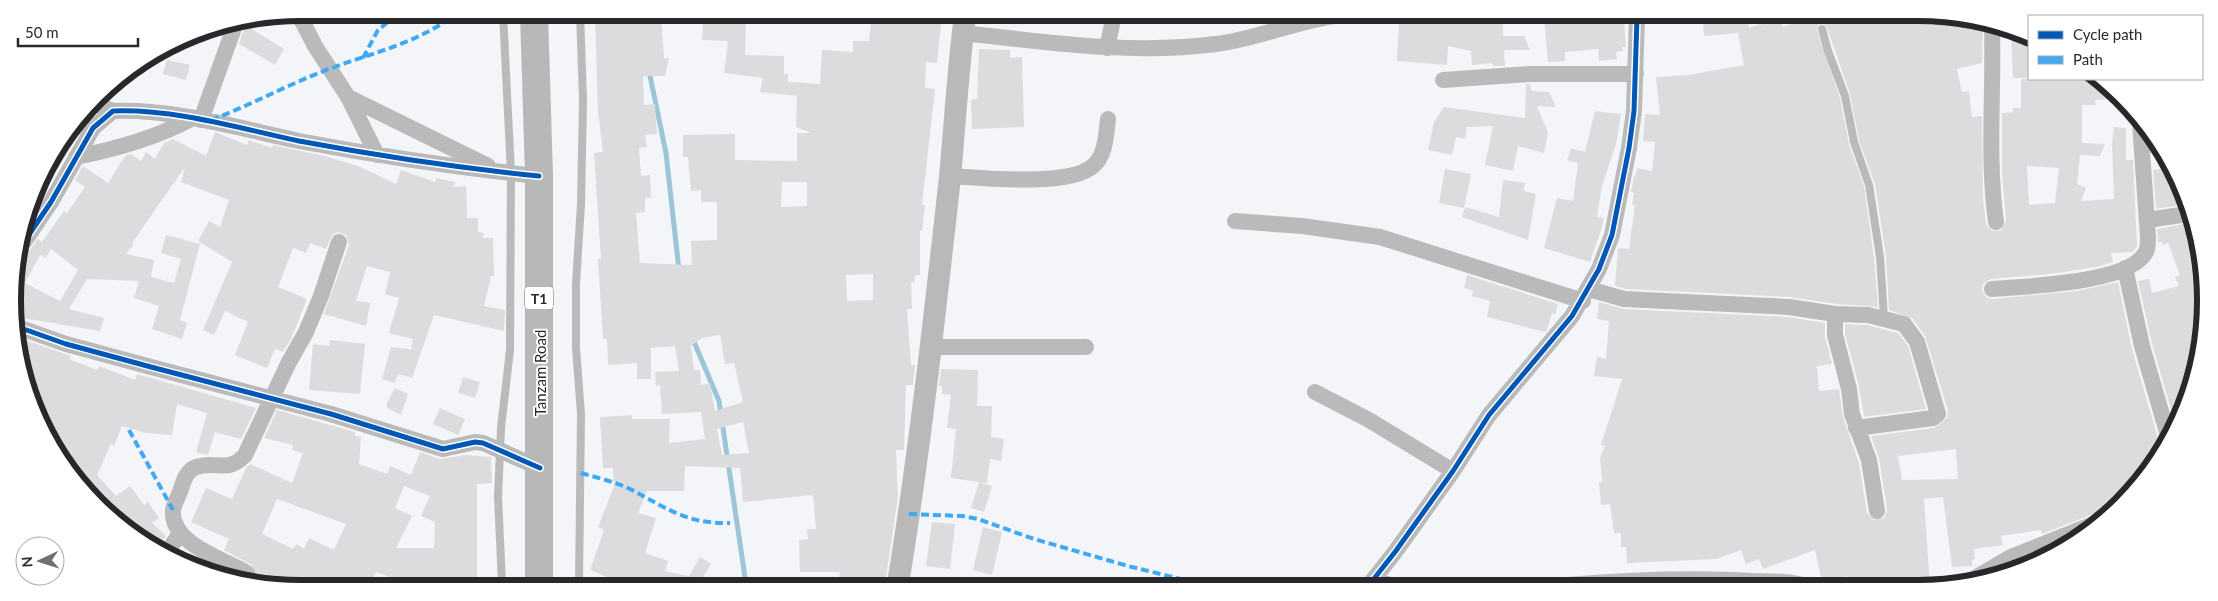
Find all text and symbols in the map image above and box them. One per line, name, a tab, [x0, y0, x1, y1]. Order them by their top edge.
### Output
scale bar	[18, 15, 138, 47]
legend	[2028, 15, 2203, 80]
text: 50 m	[25, 23, 59, 41]
text: Cycle path	[2073, 25, 2142, 43]
text: Path	[2073, 50, 2103, 68]
road number: T1	[525, 286, 553, 310]
street label: Tanzam Road	[531, 330, 549, 416]
north arrow	[15, 536, 65, 586]
text: N	[18, 556, 35, 568]

